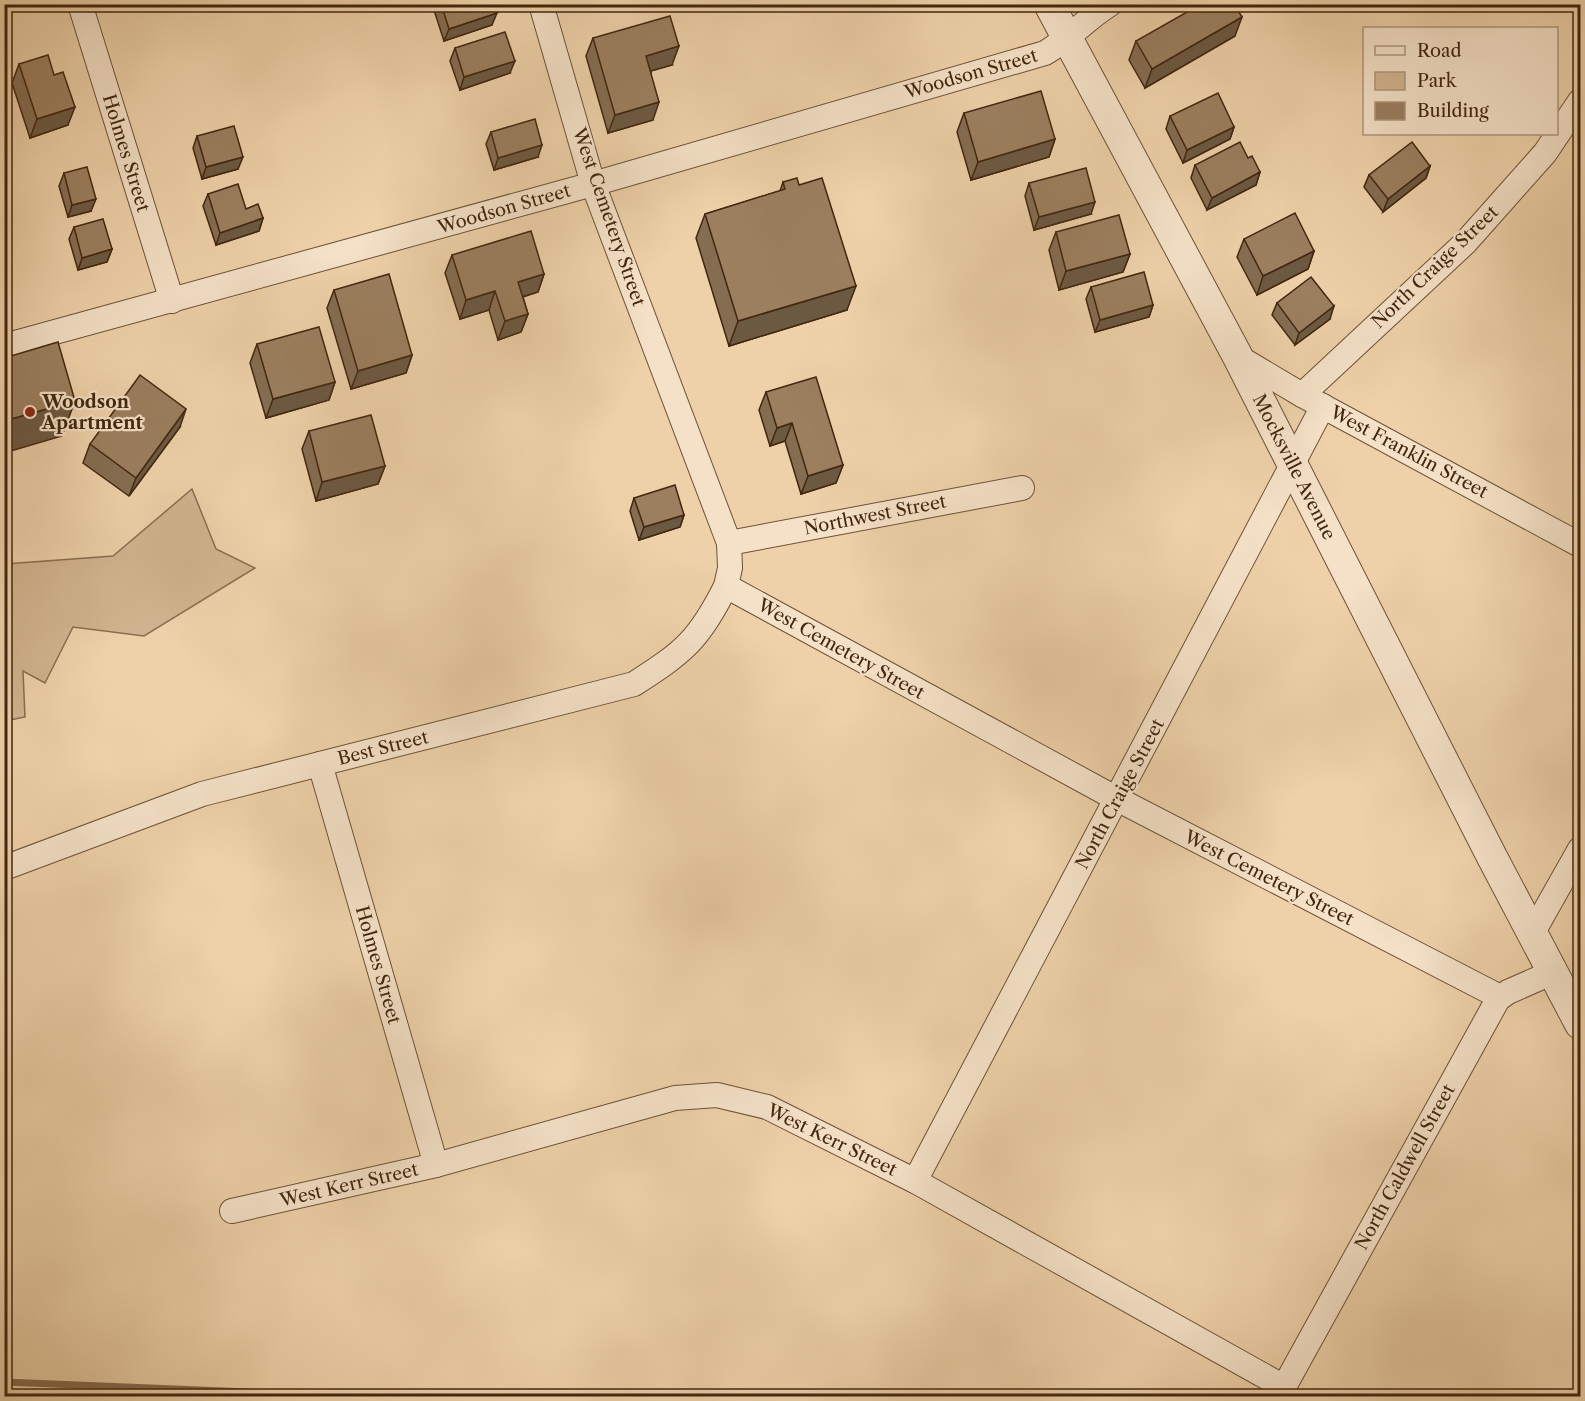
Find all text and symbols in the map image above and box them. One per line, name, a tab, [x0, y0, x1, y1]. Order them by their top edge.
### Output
legend	[1363, 27, 1558, 135]
text: Road	[1417, 40, 1462, 62]
street label: Woodson Street	[901, 44, 1041, 104]
text: Park	[1417, 70, 1458, 92]
street label: Holmes Street	[98, 92, 155, 215]
text: Building	[1417, 100, 1489, 122]
street label: West Cemetery Street	[568, 124, 650, 310]
street label: Woodson Street	[434, 179, 574, 239]
street label: North Craige Street	[1367, 201, 1503, 333]
place label: Woodson Apartment	[41, 391, 143, 434]
street label: Mocksville Avenue	[1248, 391, 1340, 543]
street label: West Franklin Street	[1326, 401, 1492, 503]
marker: Woodson Apartment	[23, 405, 37, 419]
street label: Northwest Street	[802, 490, 949, 540]
street label: West Cemetery Street	[753, 594, 929, 704]
street label: North Craige Street	[1071, 715, 1169, 873]
street label: Best Street	[335, 726, 431, 770]
street label: West Cemetery Street	[1180, 825, 1358, 931]
street label: Holmes Street	[351, 903, 406, 1027]
street label: North Caldwell Street	[1350, 1080, 1460, 1254]
street label: West Kerr Street	[763, 1099, 901, 1181]
street label: West Kerr Street	[277, 1158, 421, 1212]

